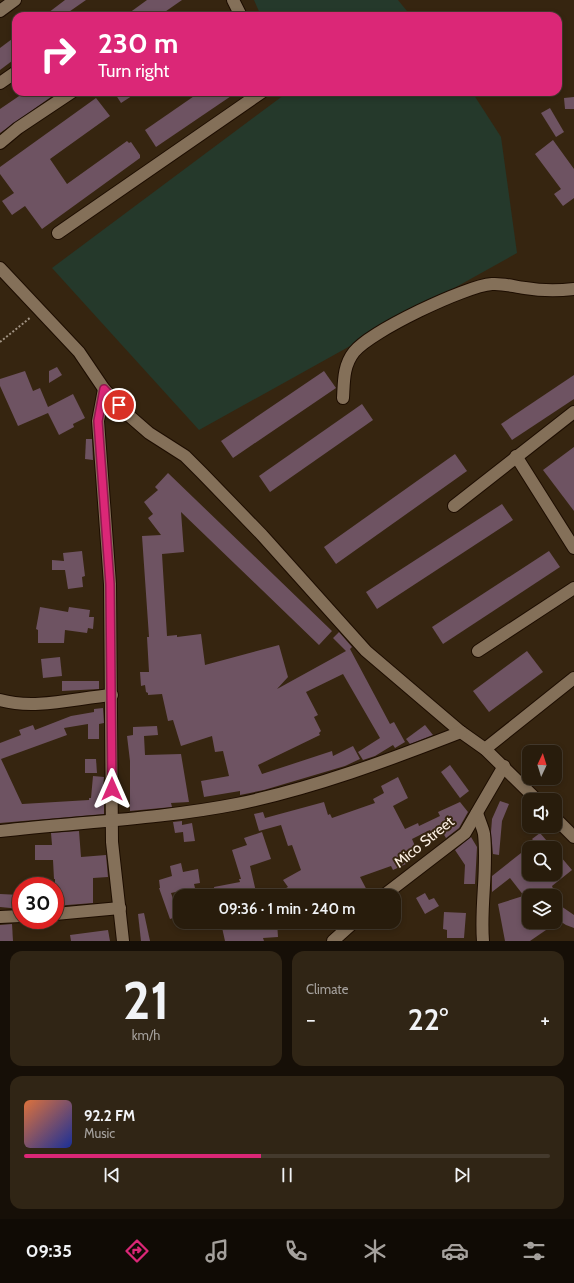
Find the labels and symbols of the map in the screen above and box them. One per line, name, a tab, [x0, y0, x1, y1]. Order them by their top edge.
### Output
pin	[102, 388, 136, 422]
north arrow	[522, 745, 562, 785]
position arrow	[91, 768, 133, 810]
street label: Mico Street	[390, 812, 458, 872]
speed limit sign: 30	[12, 877, 64, 929]

